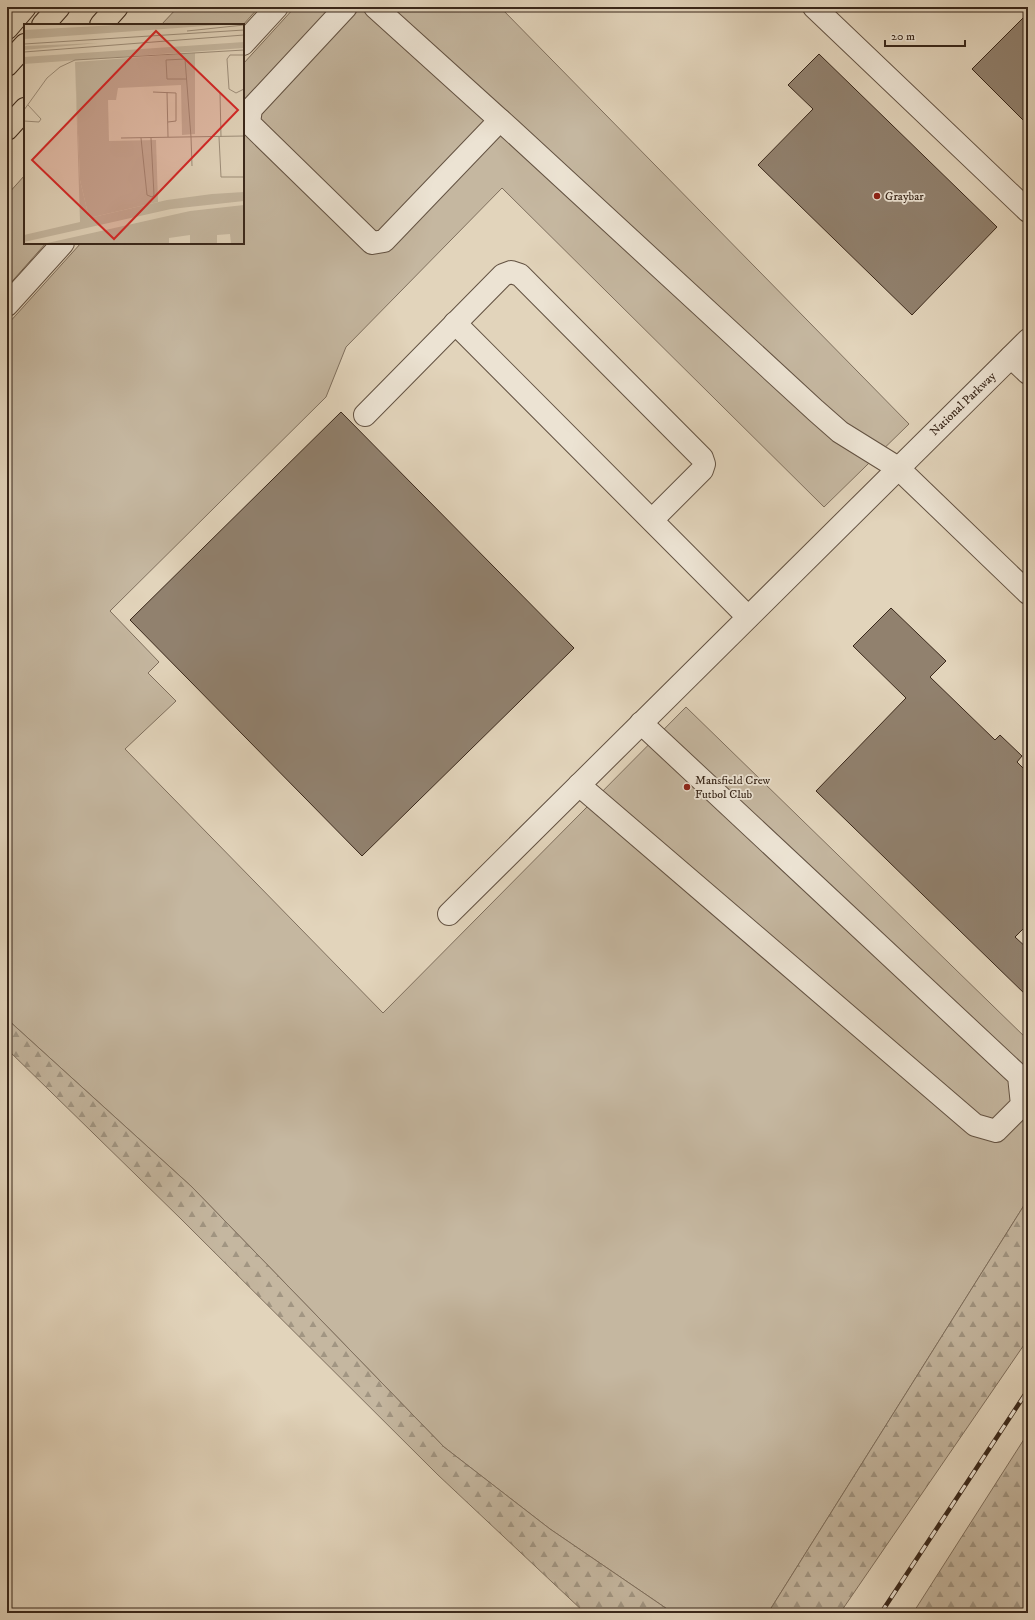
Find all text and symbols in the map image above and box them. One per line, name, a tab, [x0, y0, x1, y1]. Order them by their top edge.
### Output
scale bar	[885, 22, 965, 48]
inset map	[24, 24, 244, 244]
text: 20 m	[891, 29, 915, 44]
place label: Graybar	[885, 189, 924, 204]
marker: Graybar	[872, 191, 882, 201]
street label: National Parkway	[927, 369, 999, 439]
place label: Mansfield Crew Futbol Club	[695, 773, 771, 802]
marker: Mansfield Crew Futbol Club	[682, 782, 692, 792]

